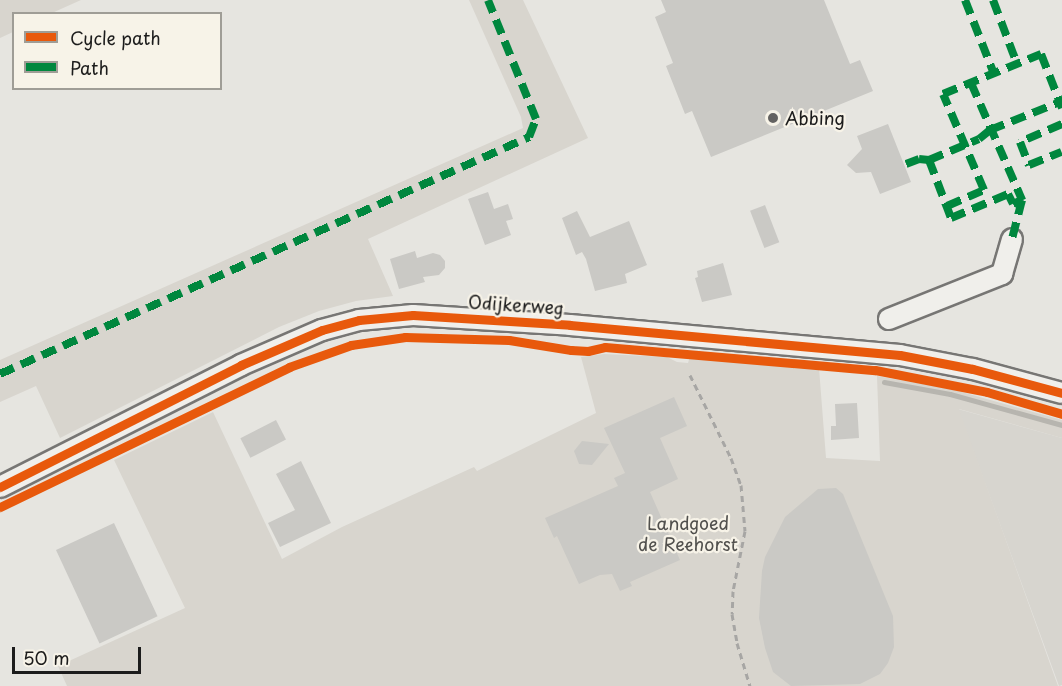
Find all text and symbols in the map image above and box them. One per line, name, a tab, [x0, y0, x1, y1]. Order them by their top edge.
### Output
legend	[12, 12, 222, 90]
text: Cycle path	[70, 24, 161, 51]
text: Path	[70, 54, 109, 81]
place label: Abbing	[785, 107, 845, 129]
marker: Abbing	[766, 111, 780, 125]
street label: Odijkerweg	[467, 291, 565, 319]
park label: Landgoed de Reehorst	[638, 513, 738, 556]
scale bar	[15, 635, 144, 673]
text: 50 m	[23, 644, 70, 671]

